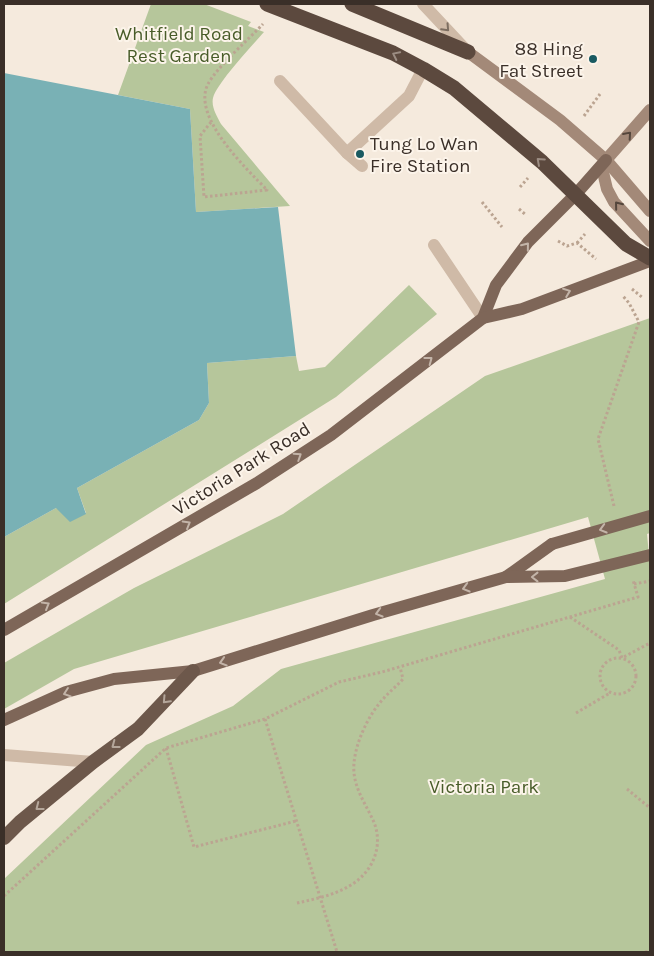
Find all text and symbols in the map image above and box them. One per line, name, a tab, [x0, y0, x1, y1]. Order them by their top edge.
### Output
one-way arrow	[440, 22, 449, 31]
park label: Whitfield Road Rest Garden	[115, 23, 243, 67]
place label: 88 Hing Fat Street	[499, 38, 583, 82]
one-way arrow	[392, 51, 401, 61]
marker: 88 Hing Fat Street	[587, 53, 599, 65]
one-way arrow	[623, 131, 632, 140]
place label: Tung Lo Wan Fire Station	[370, 133, 479, 177]
marker: Tung Lo Wan Fire Station	[354, 148, 366, 160]
one-way arrow	[537, 158, 546, 167]
one-way arrow	[615, 202, 623, 211]
one-way arrow	[520, 242, 529, 252]
one-way arrow	[563, 287, 571, 297]
one-way arrow	[423, 358, 432, 366]
street label: Victoria Park Road	[169, 418, 314, 520]
one-way arrow	[292, 453, 301, 463]
one-way arrow	[181, 520, 190, 530]
one-way arrow	[600, 524, 608, 534]
one-way arrow	[531, 572, 538, 582]
one-way arrow	[462, 583, 470, 593]
one-way arrow	[41, 602, 50, 612]
one-way arrow	[375, 608, 383, 618]
one-way arrow	[220, 656, 228, 666]
one-way arrow	[64, 687, 72, 697]
one-way arrow	[163, 694, 172, 703]
one-way arrow	[111, 739, 121, 748]
park label: Victoria Park	[429, 776, 539, 798]
one-way arrow	[36, 802, 45, 810]

